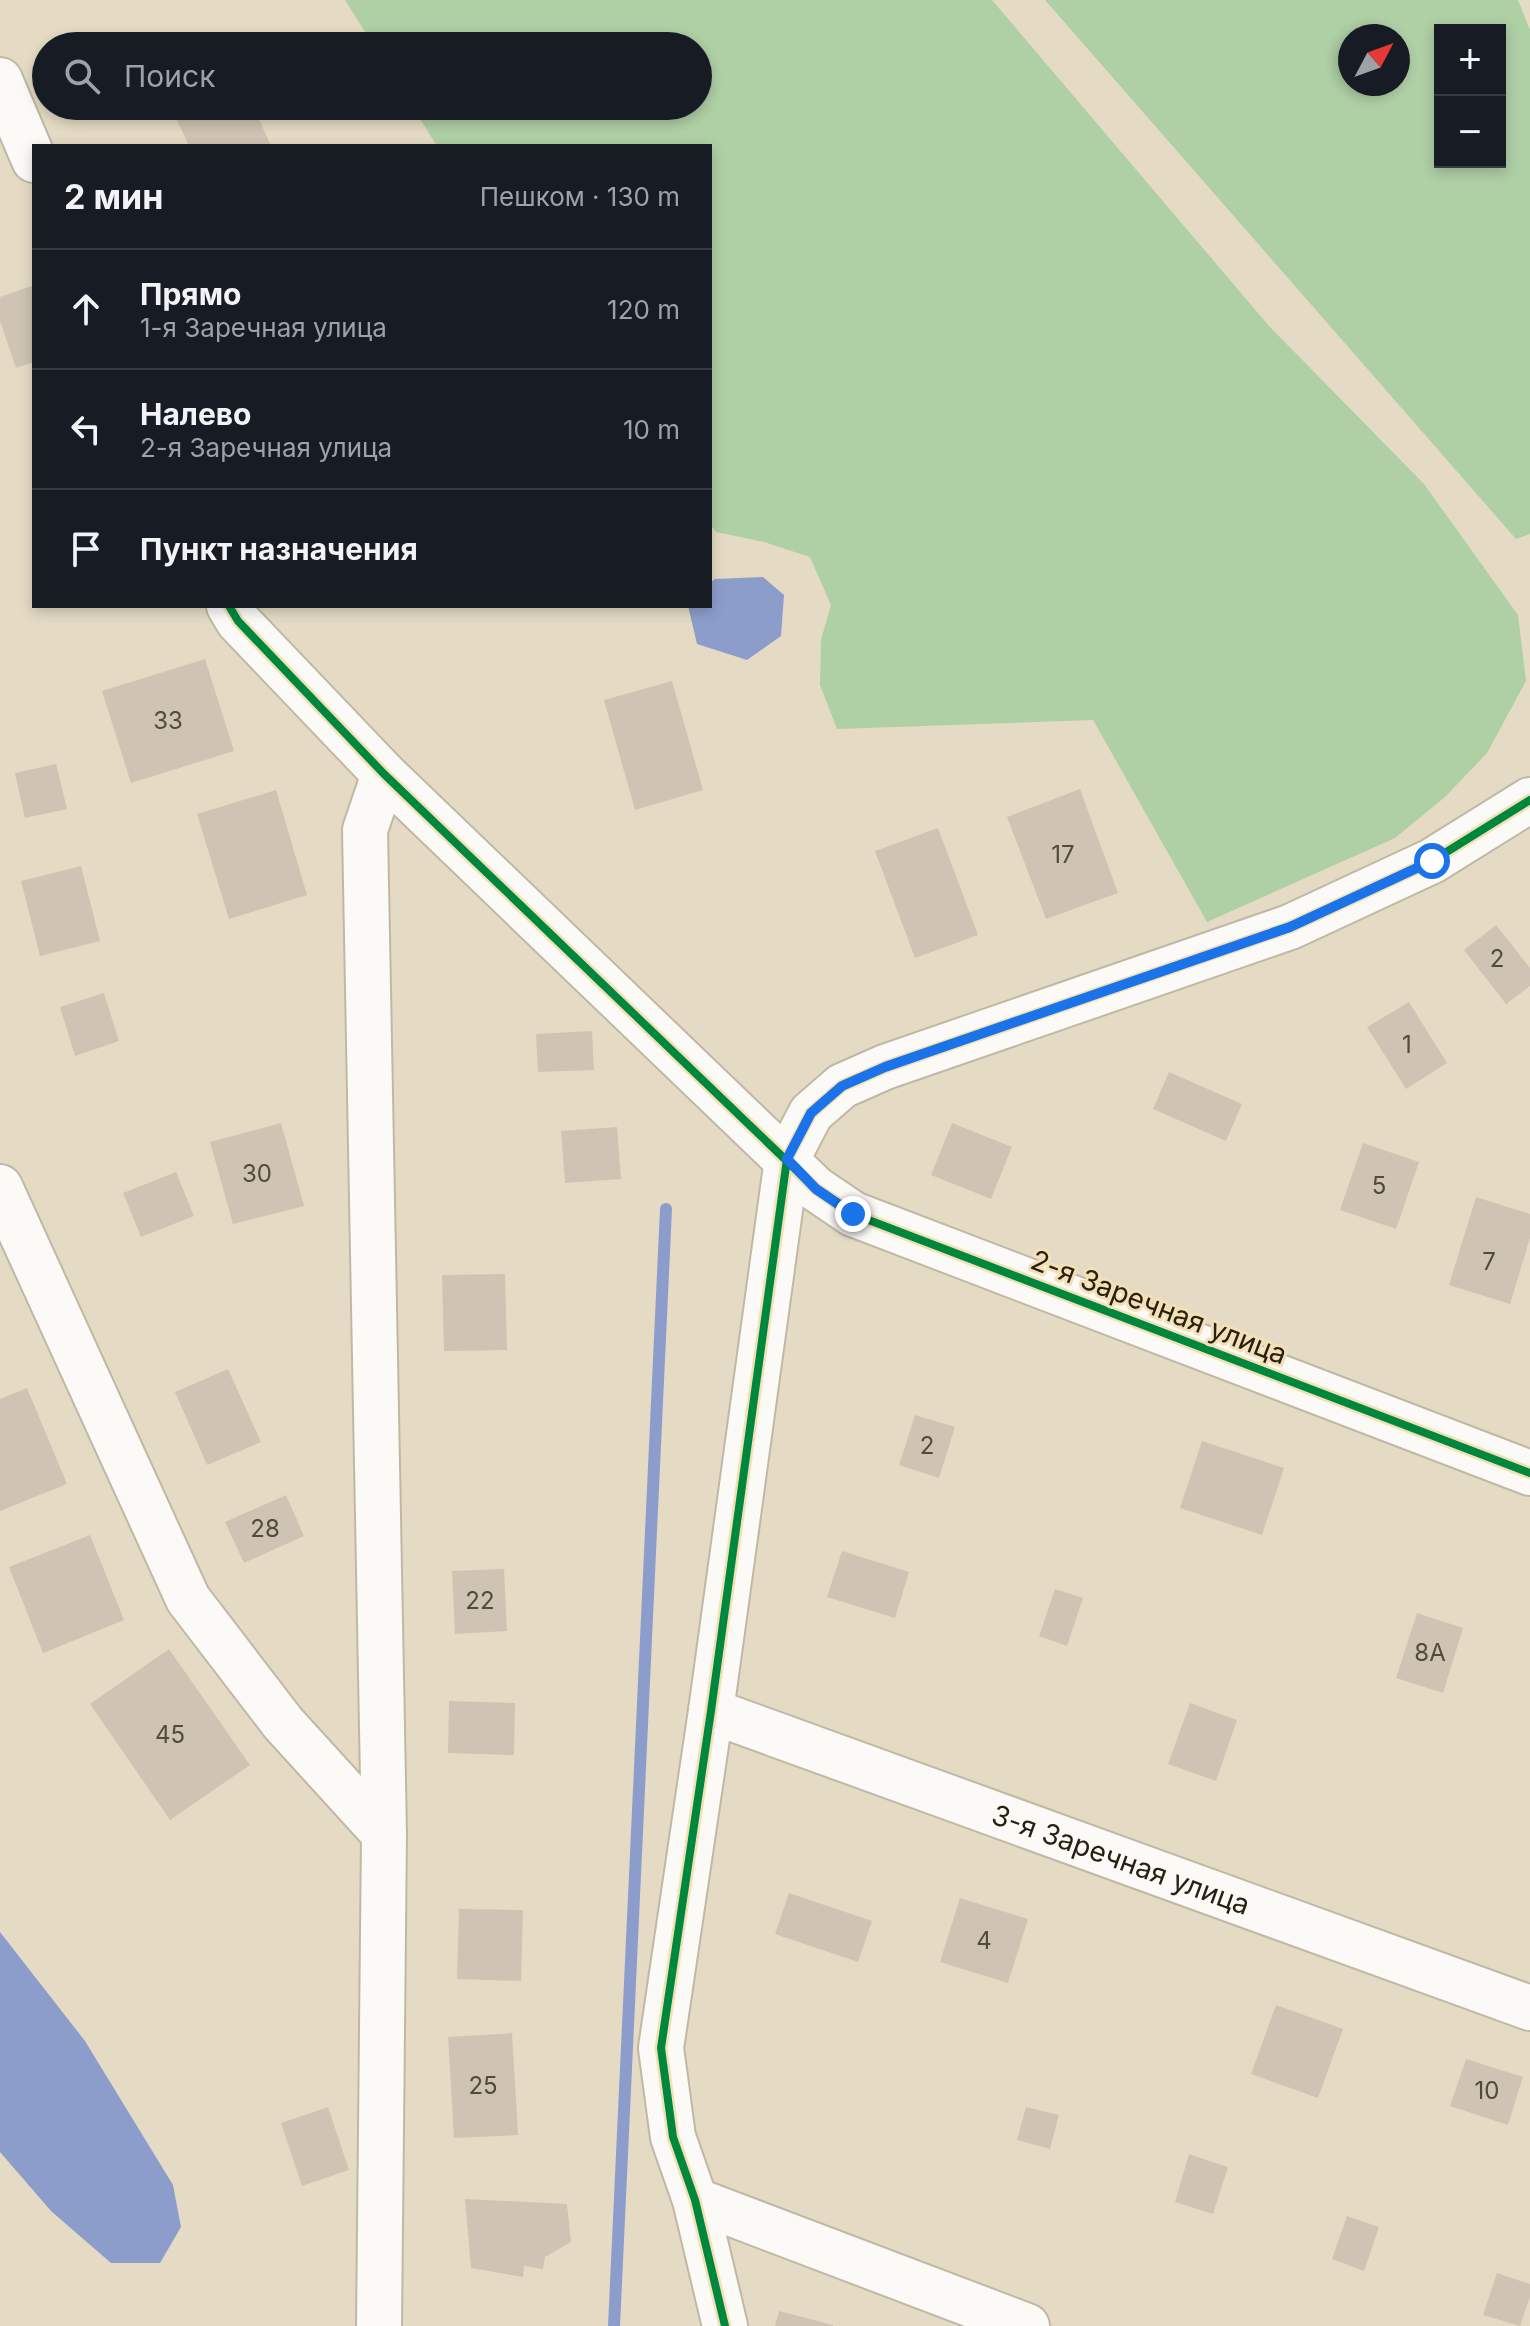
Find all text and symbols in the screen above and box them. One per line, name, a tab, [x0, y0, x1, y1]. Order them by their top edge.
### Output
north arrow	[1338, 24, 1410, 96]
map controls	[1434, 24, 1506, 168]
button: +	[1434, 24, 1506, 96]
search box	[32, 32, 712, 120]
icon: search	[60, 54, 104, 98]
text: Поиск	[124, 58, 215, 94]
button: −	[1434, 96, 1506, 168]
text: 2 мин	[64, 176, 163, 217]
text: Пешком · 130 m	[480, 181, 680, 212]
text: Прямо	[140, 276, 241, 312]
icon: ahead	[64, 287, 108, 331]
text: 120 m	[607, 294, 680, 325]
text: 1-я Заречная улица	[140, 312, 387, 343]
text: Налево	[140, 396, 252, 432]
icon: left	[64, 407, 108, 451]
text: 10 m	[623, 414, 680, 445]
text: 2-я Заречная улица	[140, 432, 392, 463]
icon: arrive	[64, 527, 108, 571]
text: Пункт назначения	[140, 531, 418, 567]
house number: 33	[153, 706, 183, 735]
house number: 17	[1051, 840, 1075, 869]
route start	[1414, 843, 1450, 879]
house number: 2	[1490, 944, 1504, 973]
house number: 1	[1402, 1030, 1412, 1059]
house number: 30	[242, 1159, 272, 1188]
house number: 5	[1372, 1171, 1386, 1200]
route end	[835, 1196, 871, 1232]
street label: 2-я Заречная улица	[1026, 1242, 1292, 1372]
house number: 7	[1482, 1247, 1496, 1276]
house number: 2	[920, 1431, 934, 1460]
house number: 28	[250, 1514, 280, 1543]
house number: 22	[465, 1586, 495, 1615]
house number: 8А	[1414, 1638, 1446, 1667]
house number: 45	[155, 1720, 185, 1749]
street label: 3-я Заречная улица	[987, 1797, 1254, 1922]
house number: 4	[976, 1926, 992, 1955]
house number: 25	[468, 2071, 498, 2100]
house number: 10	[1475, 2076, 1499, 2105]

